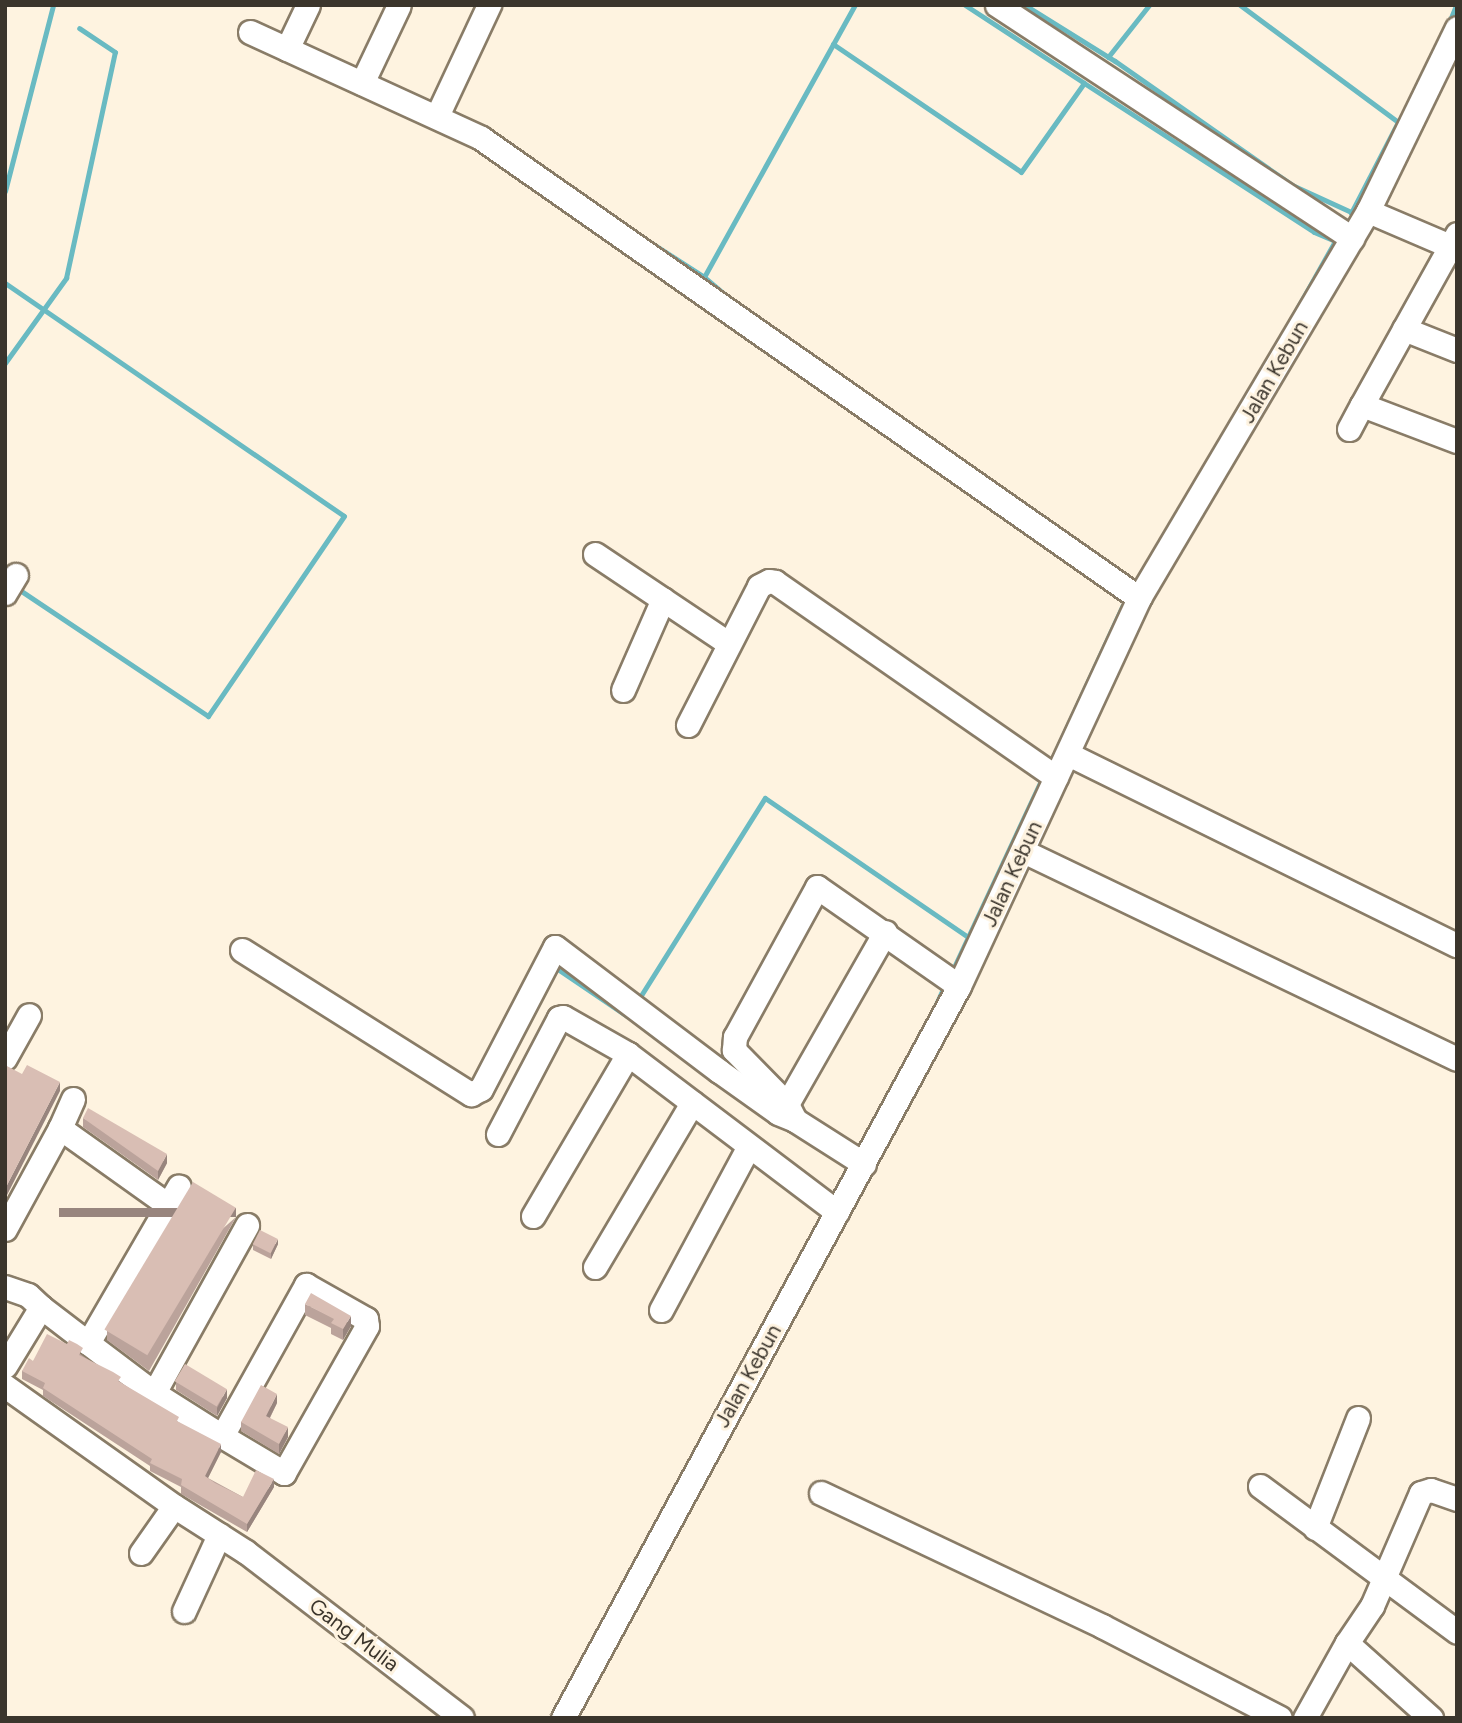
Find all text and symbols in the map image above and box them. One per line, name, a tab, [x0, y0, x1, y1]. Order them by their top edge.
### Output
street label: Jalan Kebun	[1235, 317, 1313, 427]
street label: Jalan Kebun	[977, 817, 1047, 931]
street label: Jalan Kebun	[709, 1320, 787, 1432]
street label: Gang Mulia	[304, 1593, 404, 1677]

